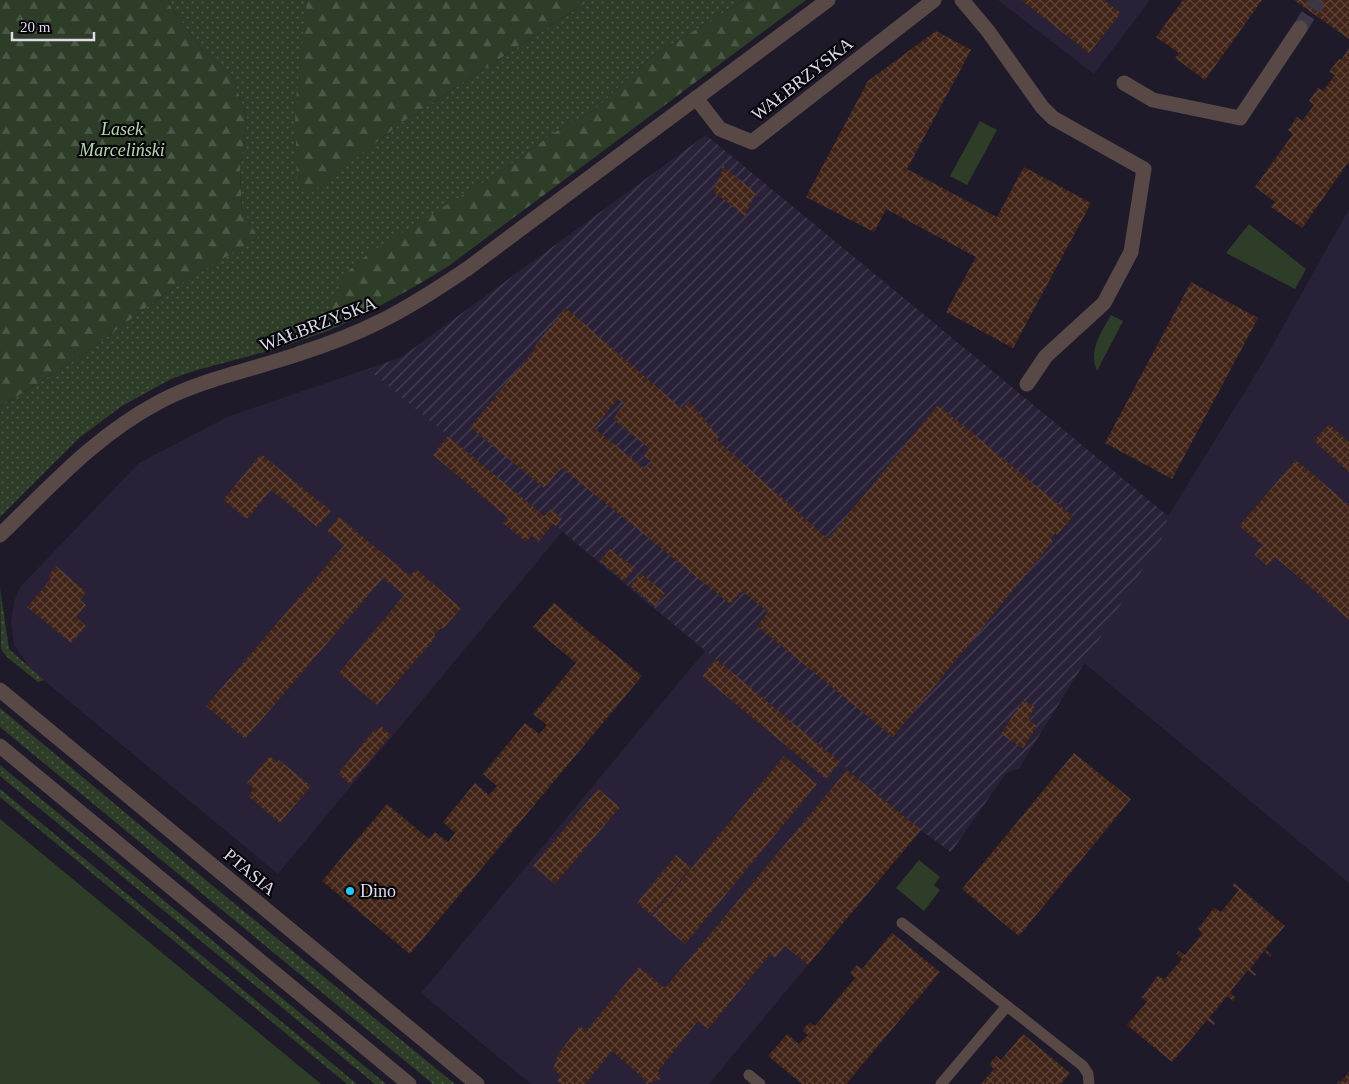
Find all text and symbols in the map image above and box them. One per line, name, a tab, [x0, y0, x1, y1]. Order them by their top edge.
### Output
scale bar	[12, 10, 95, 42]
text: 20 m	[20, 19, 51, 35]
street label: WAŁBRZYSKA	[747, 33, 857, 125]
park label: Lasek Marceliński	[78, 119, 165, 160]
street label: WAŁBRZYSKA	[257, 293, 379, 355]
street label: PTASIA	[220, 845, 280, 899]
place label: Dino	[360, 881, 396, 901]
marker: Dino	[344, 885, 356, 897]

